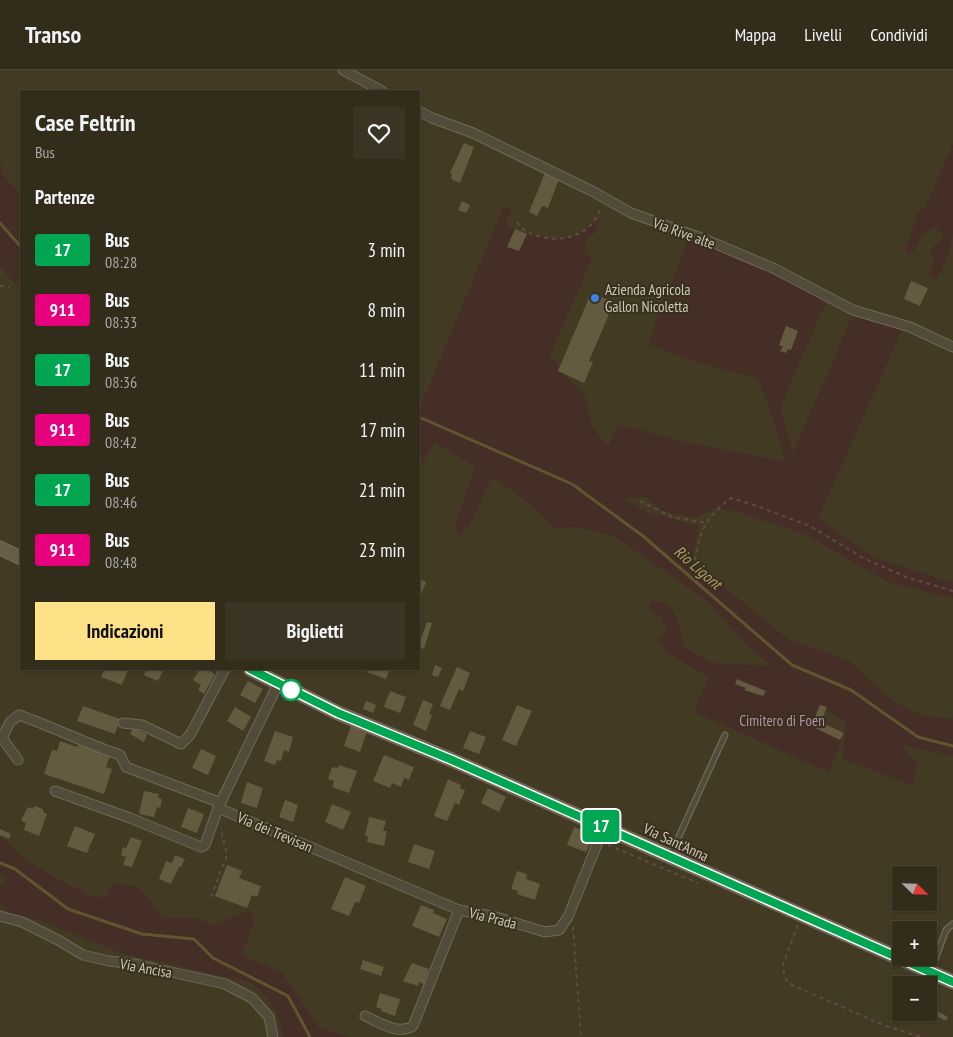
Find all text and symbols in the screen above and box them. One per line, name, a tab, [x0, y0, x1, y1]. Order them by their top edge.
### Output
text: Transo	[25, 19, 81, 50]
text: Mappa	[735, 23, 776, 46]
text: Livelli	[804, 23, 842, 46]
text: Condividi	[870, 23, 928, 46]
text: Case Feltrin	[35, 107, 136, 138]
button: heart	[353, 107, 405, 159]
text: Bus	[35, 142, 55, 162]
text: Partenze	[35, 185, 95, 209]
street label: Via Rive alte	[649, 213, 718, 253]
text: Bus	[105, 228, 129, 252]
text: 17	[54, 238, 71, 261]
text: 3 min	[368, 238, 405, 262]
text: 08:28	[105, 252, 137, 272]
place label: Azienda Agricola Gallon Nicoletta	[605, 280, 690, 316]
text: Bus	[105, 288, 129, 312]
marker: Azienda Agricola Gallon Nicoletta	[589, 292, 601, 304]
text: 911	[50, 298, 75, 321]
text: 8 min	[368, 298, 405, 322]
text: 08:33	[105, 312, 137, 332]
text: Bus	[105, 348, 129, 372]
text: 17	[54, 358, 71, 381]
text: 11 min	[359, 358, 405, 382]
text: 08:36	[105, 372, 137, 392]
text: Bus	[105, 408, 129, 432]
text: 911	[50, 418, 75, 441]
text: 17 min	[360, 418, 405, 442]
text: 08:42	[105, 432, 137, 452]
text: Bus	[105, 468, 129, 492]
text: 17	[54, 478, 71, 501]
text: 21 min	[359, 478, 405, 502]
text: 08:46	[105, 492, 137, 512]
text: Bus	[105, 528, 129, 552]
text: 911	[50, 538, 75, 561]
text: 23 min	[359, 538, 405, 562]
water label: Rio Ligont	[670, 541, 727, 594]
text: 08:48	[105, 552, 137, 572]
button: Indicazioni	[35, 602, 215, 660]
button: Biglietti	[225, 602, 405, 660]
unlabelled marker	[280, 679, 302, 701]
park label: Cimitero di Foen	[739, 711, 825, 730]
street label: Via dei Trevisan	[233, 807, 316, 856]
line badge: 17	[578, 810, 624, 842]
text: 17	[592, 814, 610, 837]
street label: Via Sant'Anna	[639, 818, 712, 865]
north arrow	[892, 866, 938, 911]
map controls	[892, 866, 937, 1021]
street label: Via Prada	[466, 903, 519, 933]
button: +	[892, 921, 937, 966]
street label: Via Ancisa	[118, 954, 173, 982]
button: −	[892, 976, 937, 1021]

